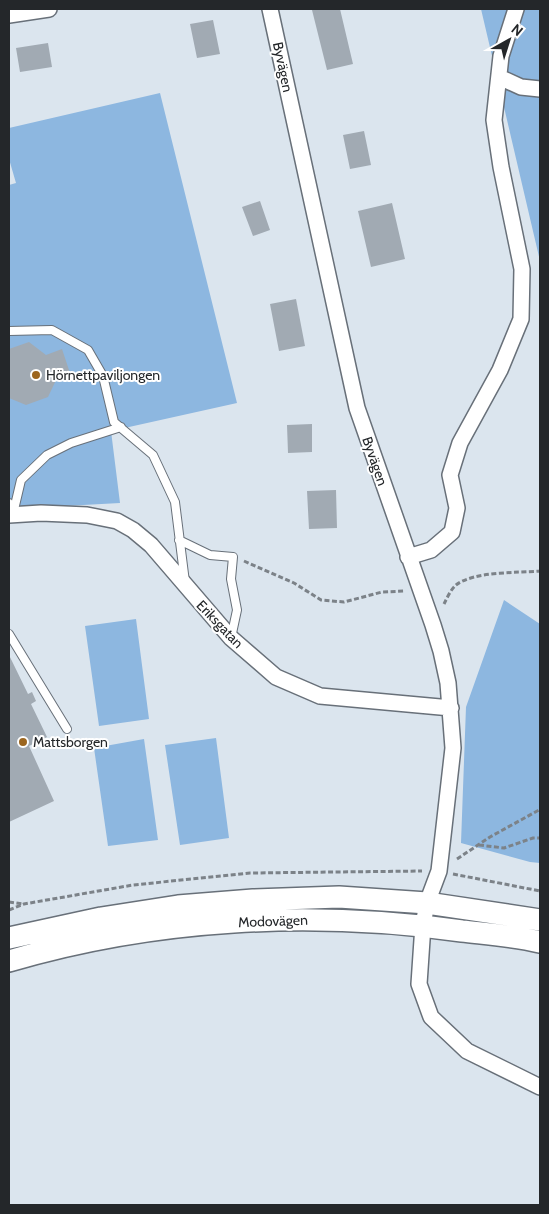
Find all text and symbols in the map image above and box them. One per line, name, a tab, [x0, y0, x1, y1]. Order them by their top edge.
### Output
north arrow	[484, 15, 534, 65]
text: N	[508, 20, 527, 40]
street label: Byvägen	[269, 40, 297, 94]
place label: Hörnettpaviljongen	[46, 366, 160, 384]
marker: Hörnettpaviljongen	[30, 369, 42, 381]
street label: Byvägen	[358, 434, 392, 488]
street label: Eriksgatan	[193, 596, 247, 652]
place label: Mattsborgen	[33, 733, 108, 751]
marker: Mattsborgen	[17, 736, 29, 748]
street label: Modovägen	[238, 911, 308, 931]

